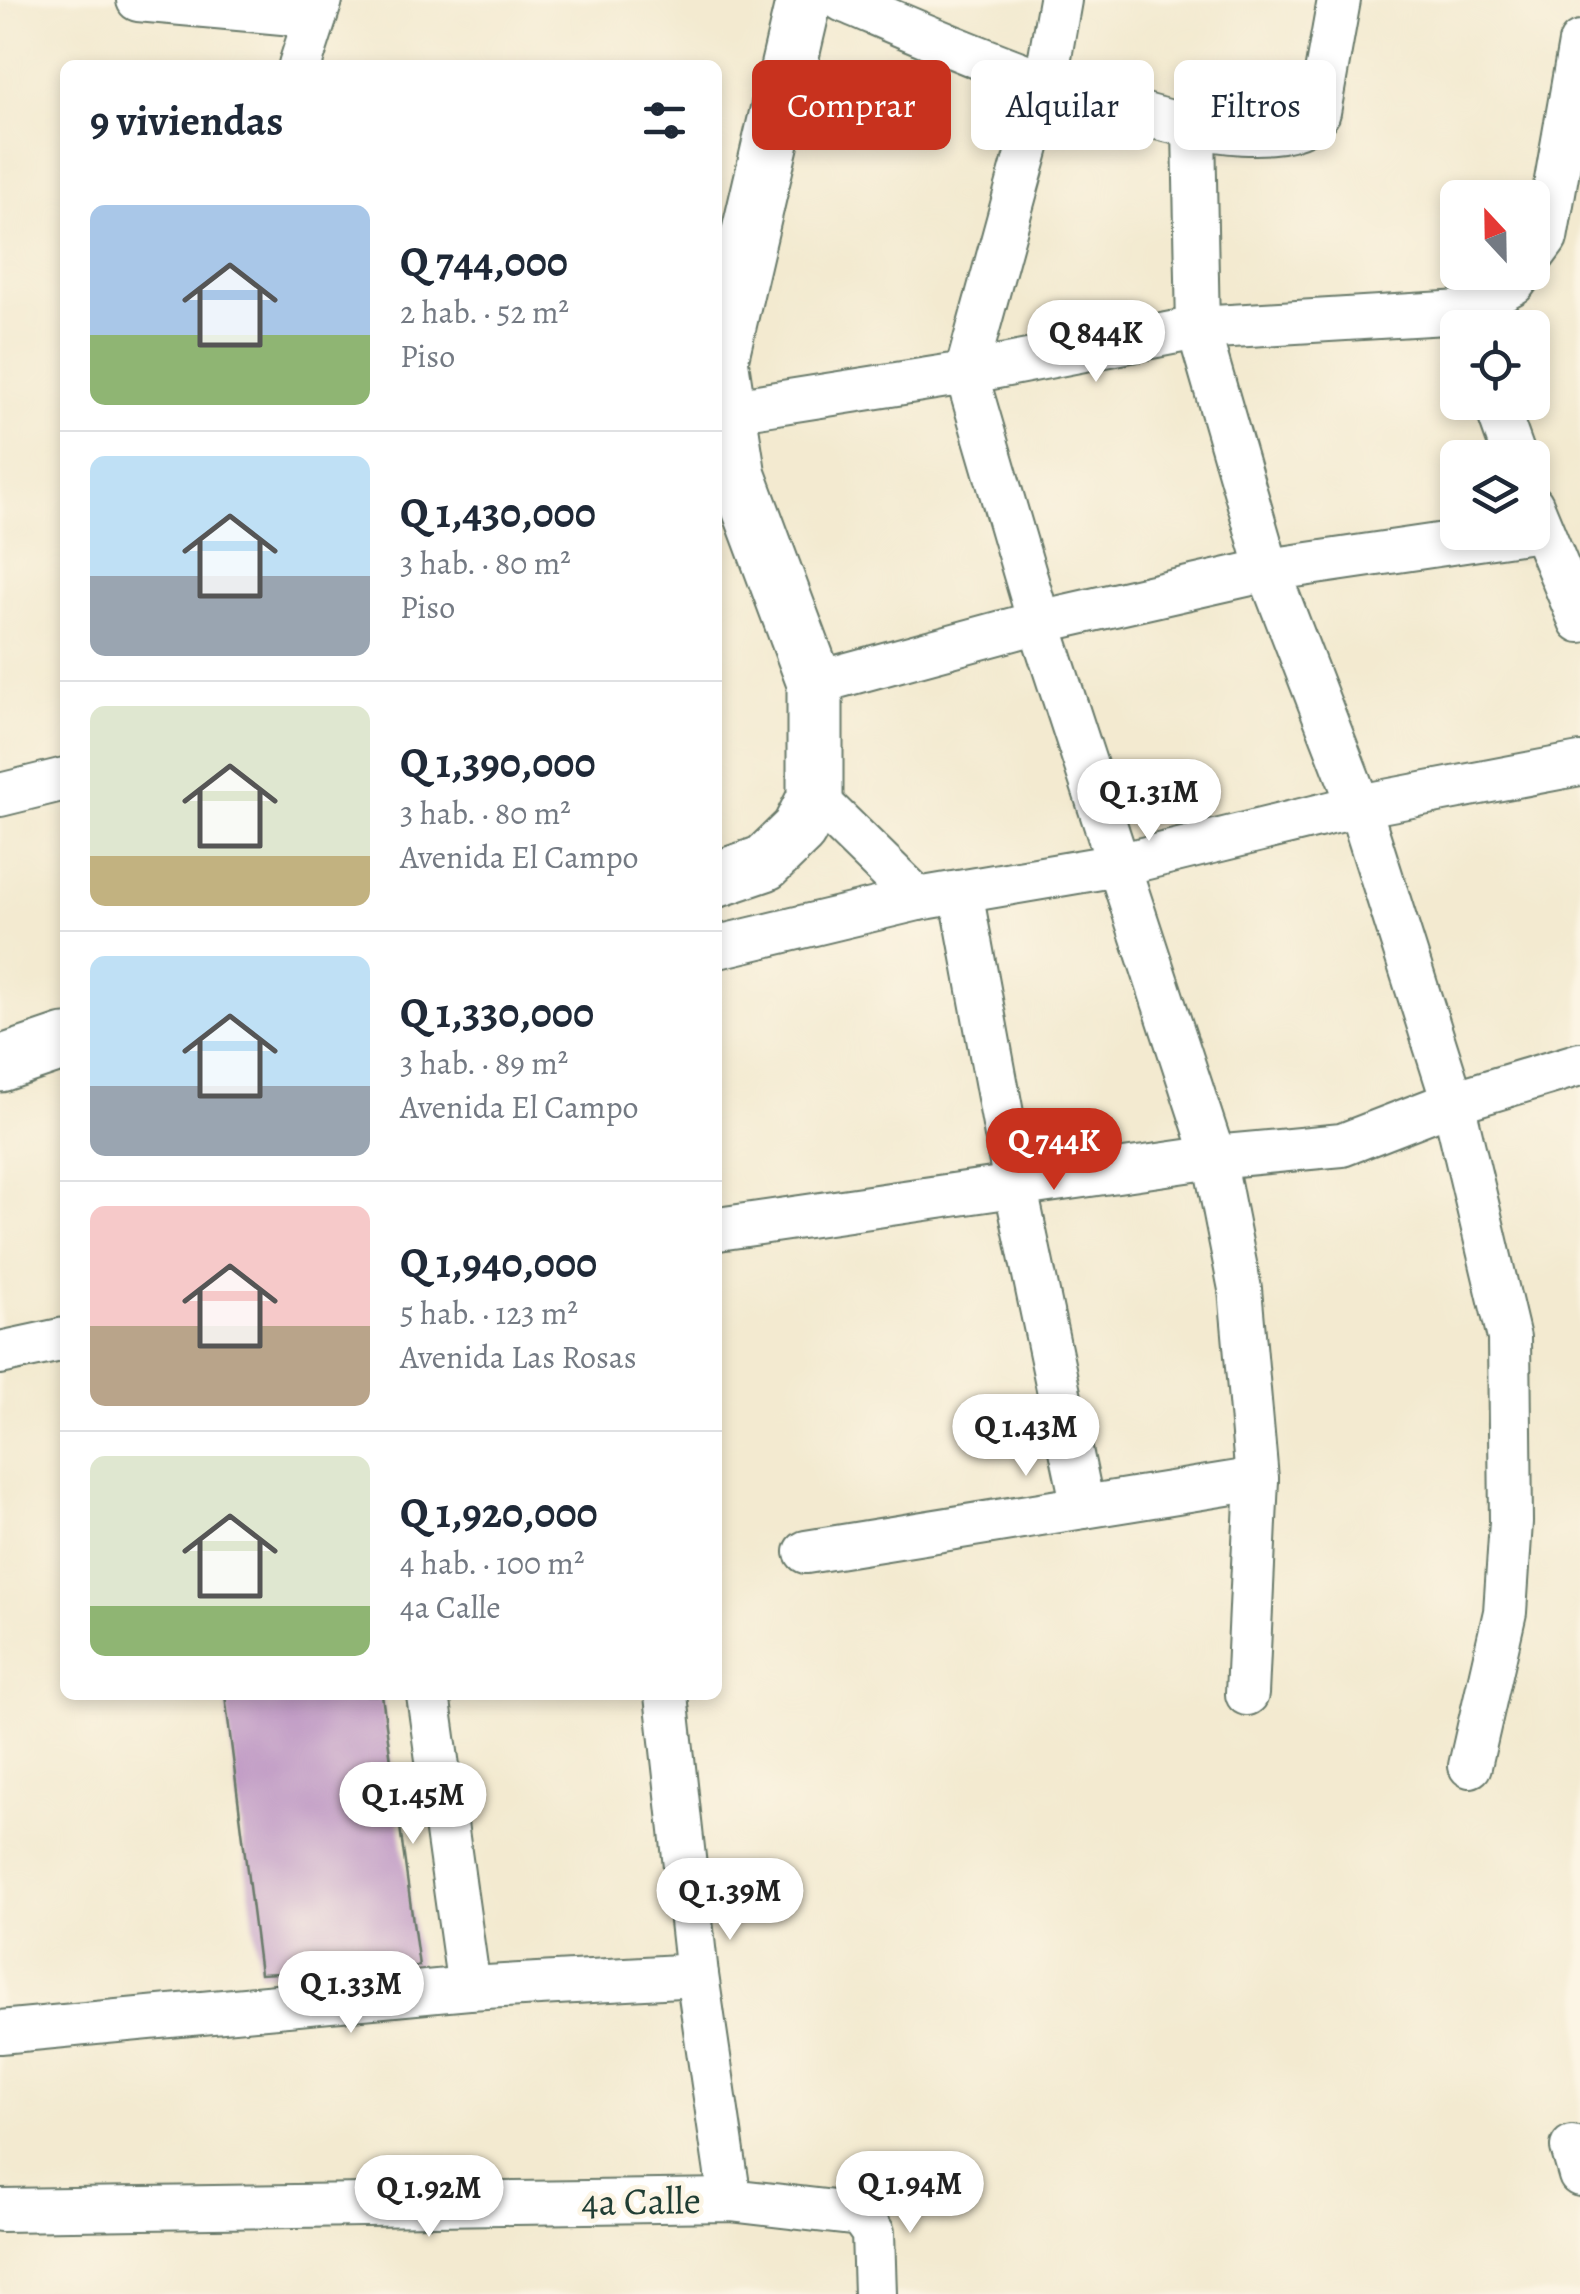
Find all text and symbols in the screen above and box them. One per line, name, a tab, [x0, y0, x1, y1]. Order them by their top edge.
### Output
chip: Comprar	[752, 60, 951, 150]
chip: Alquilar	[971, 60, 1154, 150]
chip: Filtros	[1174, 60, 1336, 150]
text: 9 viviendas	[90, 92, 283, 149]
icon: filters	[637, 93, 692, 148]
north arrow	[1440, 180, 1550, 290]
map controls	[1440, 180, 1550, 550]
text: Q 744,000	[400, 233, 568, 290]
icon: home	[170, 245, 290, 365]
text: 2 hab. · 52 m²	[400, 290, 569, 334]
pin: Q 844K	[1015, 300, 1177, 385]
text: Q 844K	[1049, 310, 1143, 354]
button: locate	[1440, 310, 1550, 420]
text: Piso	[400, 334, 455, 378]
button: layers	[1440, 440, 1550, 550]
text: Q 1,430,000	[400, 484, 596, 541]
icon: home	[170, 496, 290, 616]
text: 3 hab. · 80 m²	[400, 541, 571, 585]
text: Piso	[400, 585, 455, 629]
text: Q 1,390,000	[400, 734, 596, 791]
icon: home	[170, 746, 290, 866]
pin: Q 1.31M	[1057, 759, 1241, 844]
text: Q 1.31M	[1099, 769, 1199, 813]
text: 3 hab. · 80 m²	[400, 791, 571, 835]
text: Avenida El Campo	[400, 835, 639, 879]
text: Q 1,330,000	[400, 984, 594, 1041]
icon: home	[170, 996, 290, 1116]
text: 3 hab. · 89 m²	[400, 1041, 568, 1085]
text: Avenida El Campo	[400, 1085, 639, 1129]
pin: Q 744K	[973, 1108, 1135, 1193]
text: Q 744K	[1008, 1118, 1100, 1162]
text: Q 1,940,000	[400, 1234, 597, 1291]
icon: home	[170, 1246, 290, 1366]
text: 5 hab. · 123 m²	[400, 1291, 578, 1335]
text: Avenida Las Rosas	[400, 1335, 637, 1379]
pin: Q 1.43M	[934, 1394, 1118, 1479]
text: Q 1.43M	[974, 1404, 1078, 1448]
text: Q 1,920,000	[400, 1484, 598, 1541]
icon: home	[170, 1496, 290, 1616]
text: 4 hab. · 100 m²	[400, 1541, 584, 1585]
text: 4a Calle	[400, 1585, 501, 1629]
pin: Q 1.45M	[321, 1762, 505, 1847]
text: Q 1.45M	[361, 1772, 465, 1816]
pin: Q 1.39M	[638, 1858, 822, 1943]
text: Q 1.39M	[678, 1868, 782, 1912]
pin: Q 1.33M	[259, 1951, 443, 2036]
text: Q 1.33M	[300, 1961, 402, 2005]
pin: Q 1.94M	[818, 2151, 1002, 2236]
pin: Q 1.92M	[337, 2155, 521, 2240]
text: Q 1.94M	[858, 2161, 962, 2205]
text: Q 1.92M	[377, 2165, 481, 2209]
street label: 4a Calle	[581, 2174, 701, 2228]

